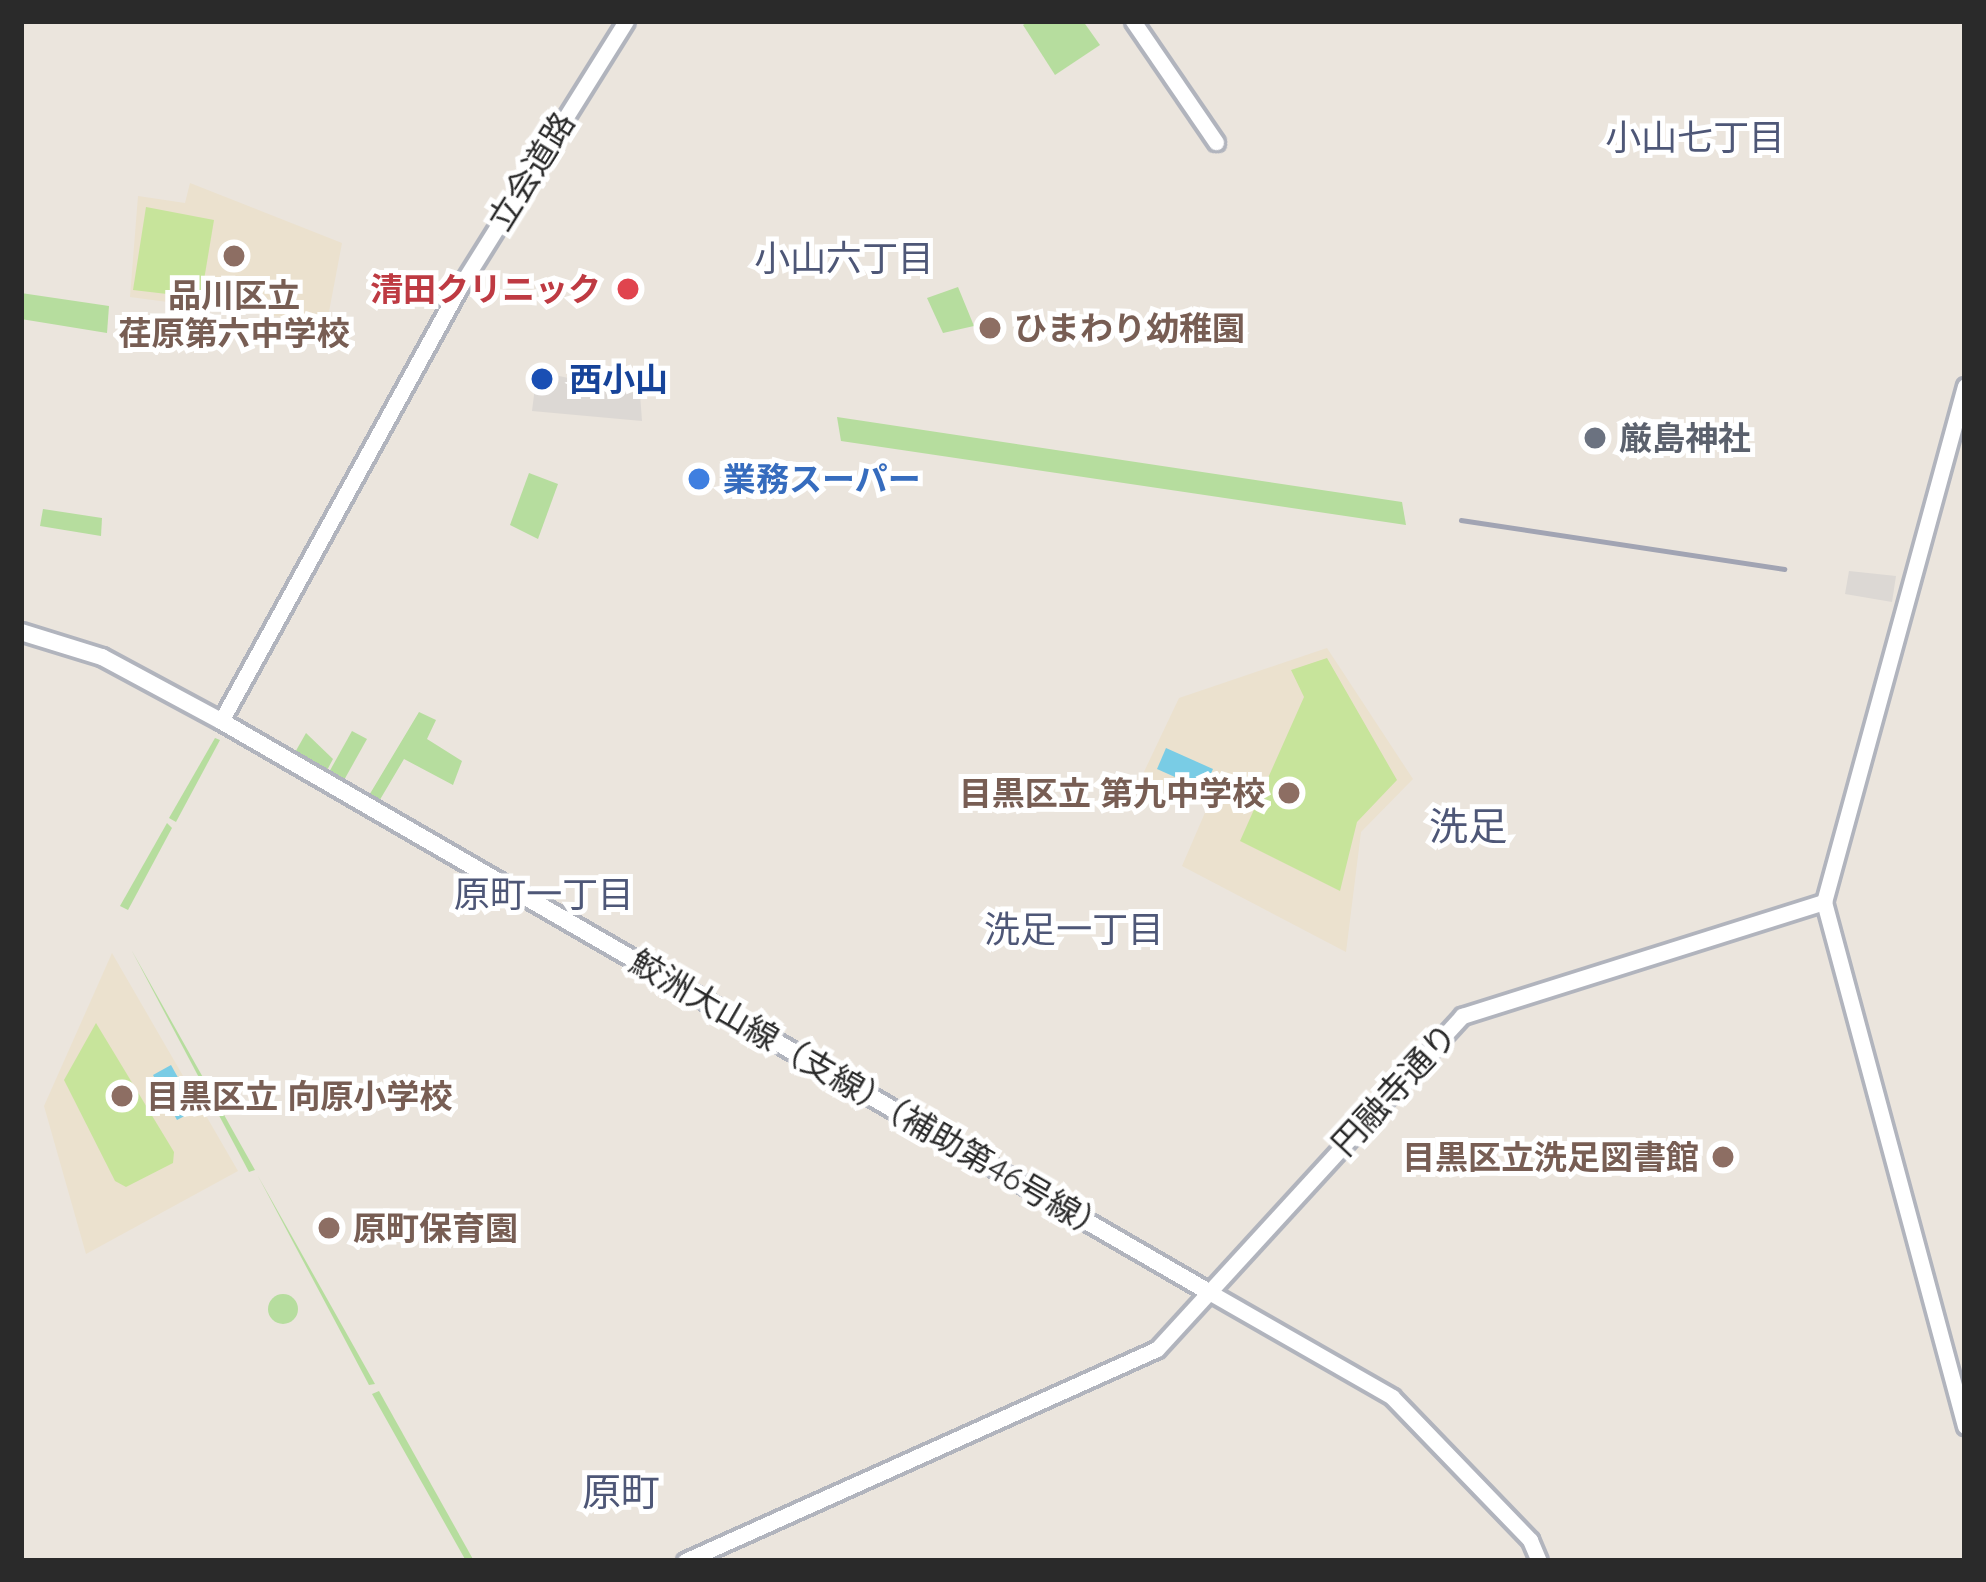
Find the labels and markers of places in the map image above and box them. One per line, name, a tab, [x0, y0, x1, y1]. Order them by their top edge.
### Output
marker: 品川区立 荏原第六中学校	[221, 243, 247, 269]
place label: 清田クリニック	[370, 269, 601, 309]
marker: 清田クリニック	[612, 273, 644, 305]
place label: 品川区立 荏原第六中学校	[119, 275, 349, 353]
place label: ひまわり幼稚園	[1014, 308, 1245, 348]
marker: ひまわり幼稚園	[977, 315, 1003, 341]
place label: 西小山	[569, 359, 668, 399]
marker: 西小山	[526, 363, 558, 395]
place label: 厳島神社	[1619, 418, 1751, 458]
marker: 厳島神社	[1582, 425, 1608, 451]
place label: 業務スーパー	[723, 459, 921, 499]
marker: 業務スーパー	[686, 466, 712, 492]
place label: 目黒区立 第九中学校	[959, 773, 1265, 813]
marker: 目黒区立 第九中学校	[1276, 780, 1302, 806]
place label: 目黒区立 向原小学校	[146, 1076, 452, 1116]
marker: 目黒区立 向原小学校	[109, 1083, 135, 1109]
place label: 目黒区立洗足図書館	[1402, 1137, 1699, 1177]
marker: 目黒区立洗足図書館	[1710, 1144, 1736, 1170]
place label: 原町保育園	[353, 1208, 518, 1248]
marker: 原町保育園	[316, 1215, 342, 1241]

